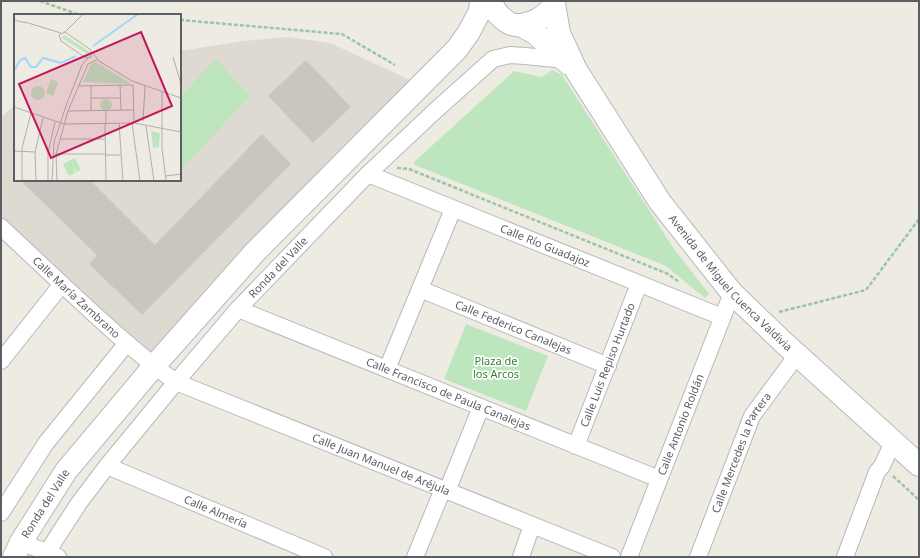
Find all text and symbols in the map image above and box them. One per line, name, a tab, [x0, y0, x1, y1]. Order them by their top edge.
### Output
inset map	[14, 14, 181, 181]
street label: Avenida de Miguel Cuenca Valdivia	[666, 211, 796, 354]
street label: Calle Río Guadajoz	[498, 220, 592, 270]
street label: Ronda del Valle	[245, 233, 311, 301]
street label: Calle María Zambrano	[30, 253, 124, 341]
street label: Calle Federico Canalejas	[453, 296, 574, 357]
street label: Calle Luis Repiso Hurtado	[576, 300, 638, 429]
park label: Plaza de los Arcos	[473, 353, 519, 381]
street label: Calle Francisco de Paula Canalejas	[364, 354, 533, 433]
street label: Calle Antonio Roldán	[654, 372, 707, 477]
street label: Calle Mercedes la Partera	[708, 389, 774, 515]
street label: Calle Juan Manuel de Aréjula	[310, 429, 453, 498]
street label: Ronda del Valle	[17, 466, 72, 541]
street label: Calle Almería	[182, 491, 250, 531]

